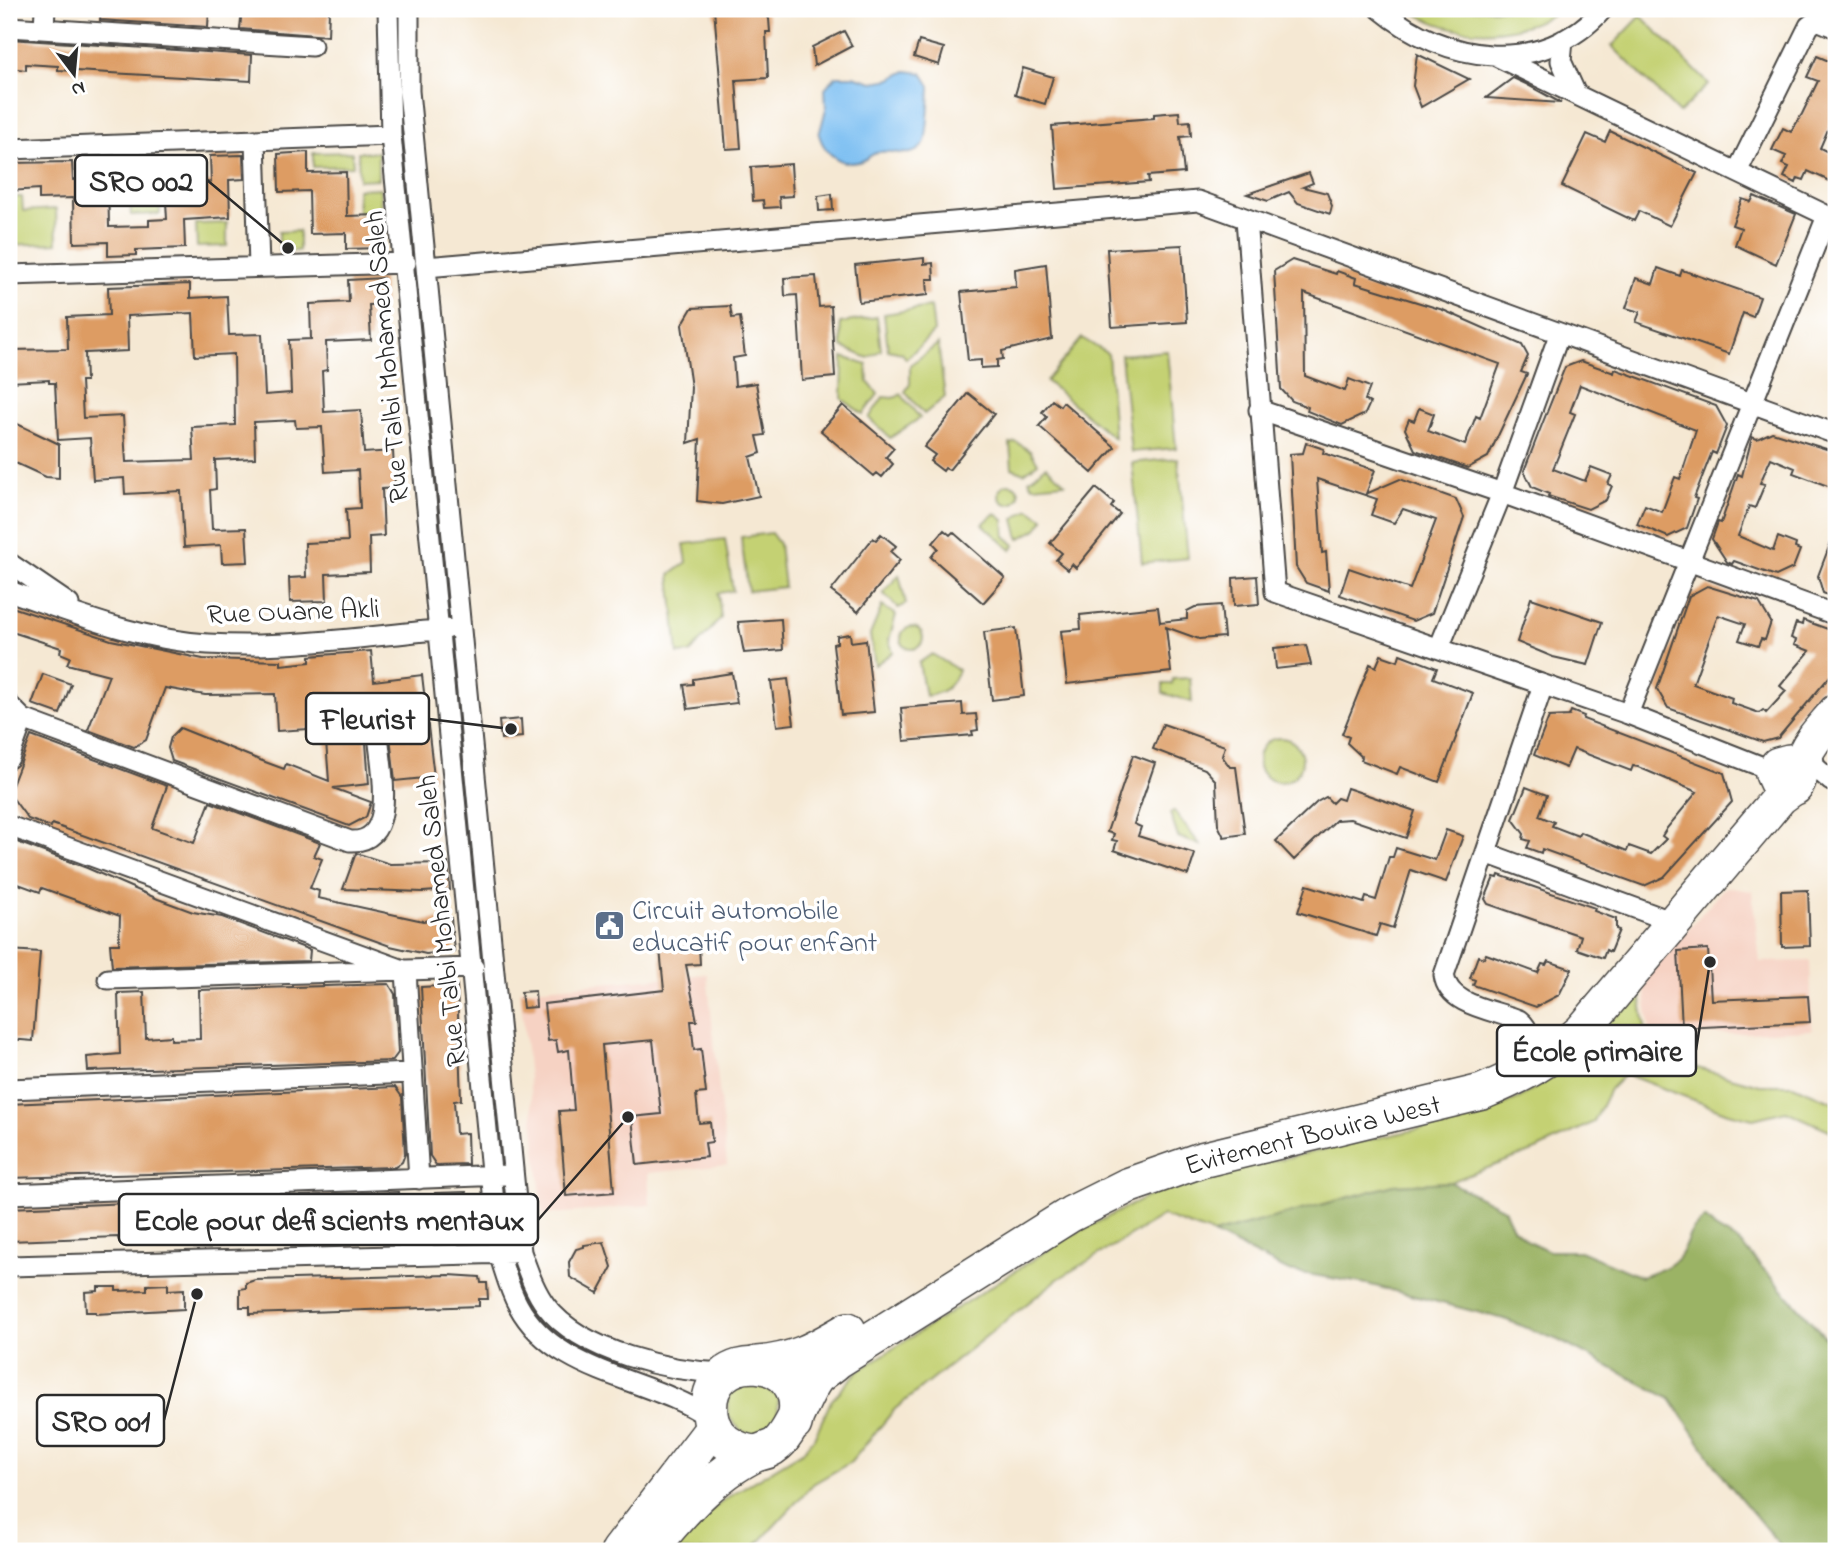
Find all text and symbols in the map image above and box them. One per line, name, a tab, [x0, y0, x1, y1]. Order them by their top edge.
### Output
north arrow	[38, 38, 108, 108]
text: N	[68, 73, 88, 103]
callout: SRO 002	[75, 155, 207, 206]
text: SRO 002	[89, 162, 193, 206]
street label: Rue Talbi Mohamed Saleh	[355, 209, 422, 505]
street label: Rue Ouane Akli	[206, 590, 380, 637]
callout: Fleurist	[306, 693, 429, 744]
text: Fleurist	[318, 700, 416, 744]
street label: Rue Talbi Mohamed Saleh	[408, 773, 479, 1069]
place label: Circuit automobile educatif pour enfant	[632, 892, 877, 965]
public building icon: Circuit automobile educatif pour enfant	[592, 908, 626, 942]
callout: École primaire	[1497, 1025, 1696, 1076]
text: École primaire	[1512, 1032, 1684, 1076]
street label: Evitement Bouira West	[1179, 1086, 1445, 1188]
callout: Ecole pour defiscients mentaux	[119, 1194, 538, 1245]
text: Ecole pour defiscients mentaux	[134, 1201, 524, 1245]
callout: SRO 001	[37, 1395, 164, 1446]
text: SRO 001	[52, 1402, 151, 1446]

